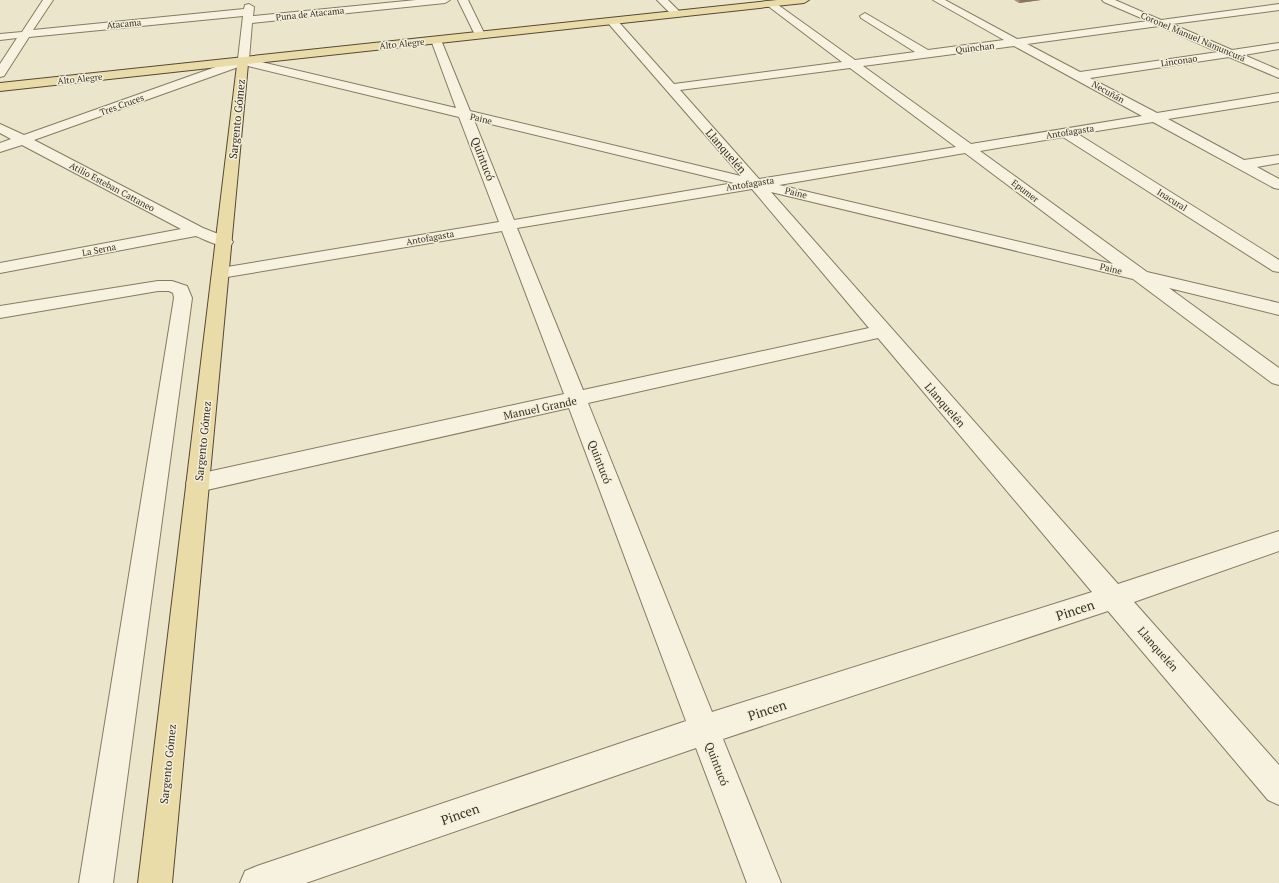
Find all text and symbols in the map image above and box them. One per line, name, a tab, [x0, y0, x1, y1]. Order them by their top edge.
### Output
street label: Puna de Atacama	[275, 4, 345, 24]
street label: Coronel Manuel Namuncurá	[1139, 9, 1248, 65]
street label: Atacama	[106, 16, 142, 32]
street label: Alto Alegre	[379, 36, 426, 52]
street label: Quinchan	[955, 40, 996, 56]
street label: Linconao	[1160, 52, 1198, 70]
street label: Alto Alegre	[57, 71, 104, 87]
street label: Sargento Gómez	[226, 78, 248, 160]
street label: Necuñán	[1089, 78, 1127, 106]
street label: Tres Cruces	[98, 91, 146, 119]
street label: Paine	[469, 111, 494, 127]
street label: Antofagasta	[1045, 122, 1095, 142]
street label: Llanquelén	[703, 126, 750, 177]
street label: Quintucó	[468, 135, 498, 183]
street label: Atilio Esteban Cattaneo	[67, 159, 157, 215]
street label: Antofagasta	[725, 174, 775, 194]
street label: Epumer	[1009, 177, 1042, 206]
street label: Paine	[784, 184, 809, 202]
street label: Inacural	[1155, 186, 1189, 214]
street label: Antofagasta	[405, 228, 455, 248]
street label: La Serna	[81, 241, 117, 259]
street label: Paine	[1099, 260, 1124, 278]
street label: Llanquelén	[922, 380, 969, 431]
street label: Manuel Grande	[502, 393, 579, 423]
street label: Sargento Gómez	[192, 400, 214, 482]
street label: Quintucó	[585, 438, 615, 486]
street label: Pincen	[1053, 595, 1097, 625]
street label: Llanquelén	[1135, 624, 1182, 675]
street label: Pincen	[745, 695, 789, 725]
street label: Sargento Gómez	[157, 723, 179, 805]
street label: Quintucó	[702, 740, 732, 788]
street label: Pincen	[438, 799, 482, 829]

